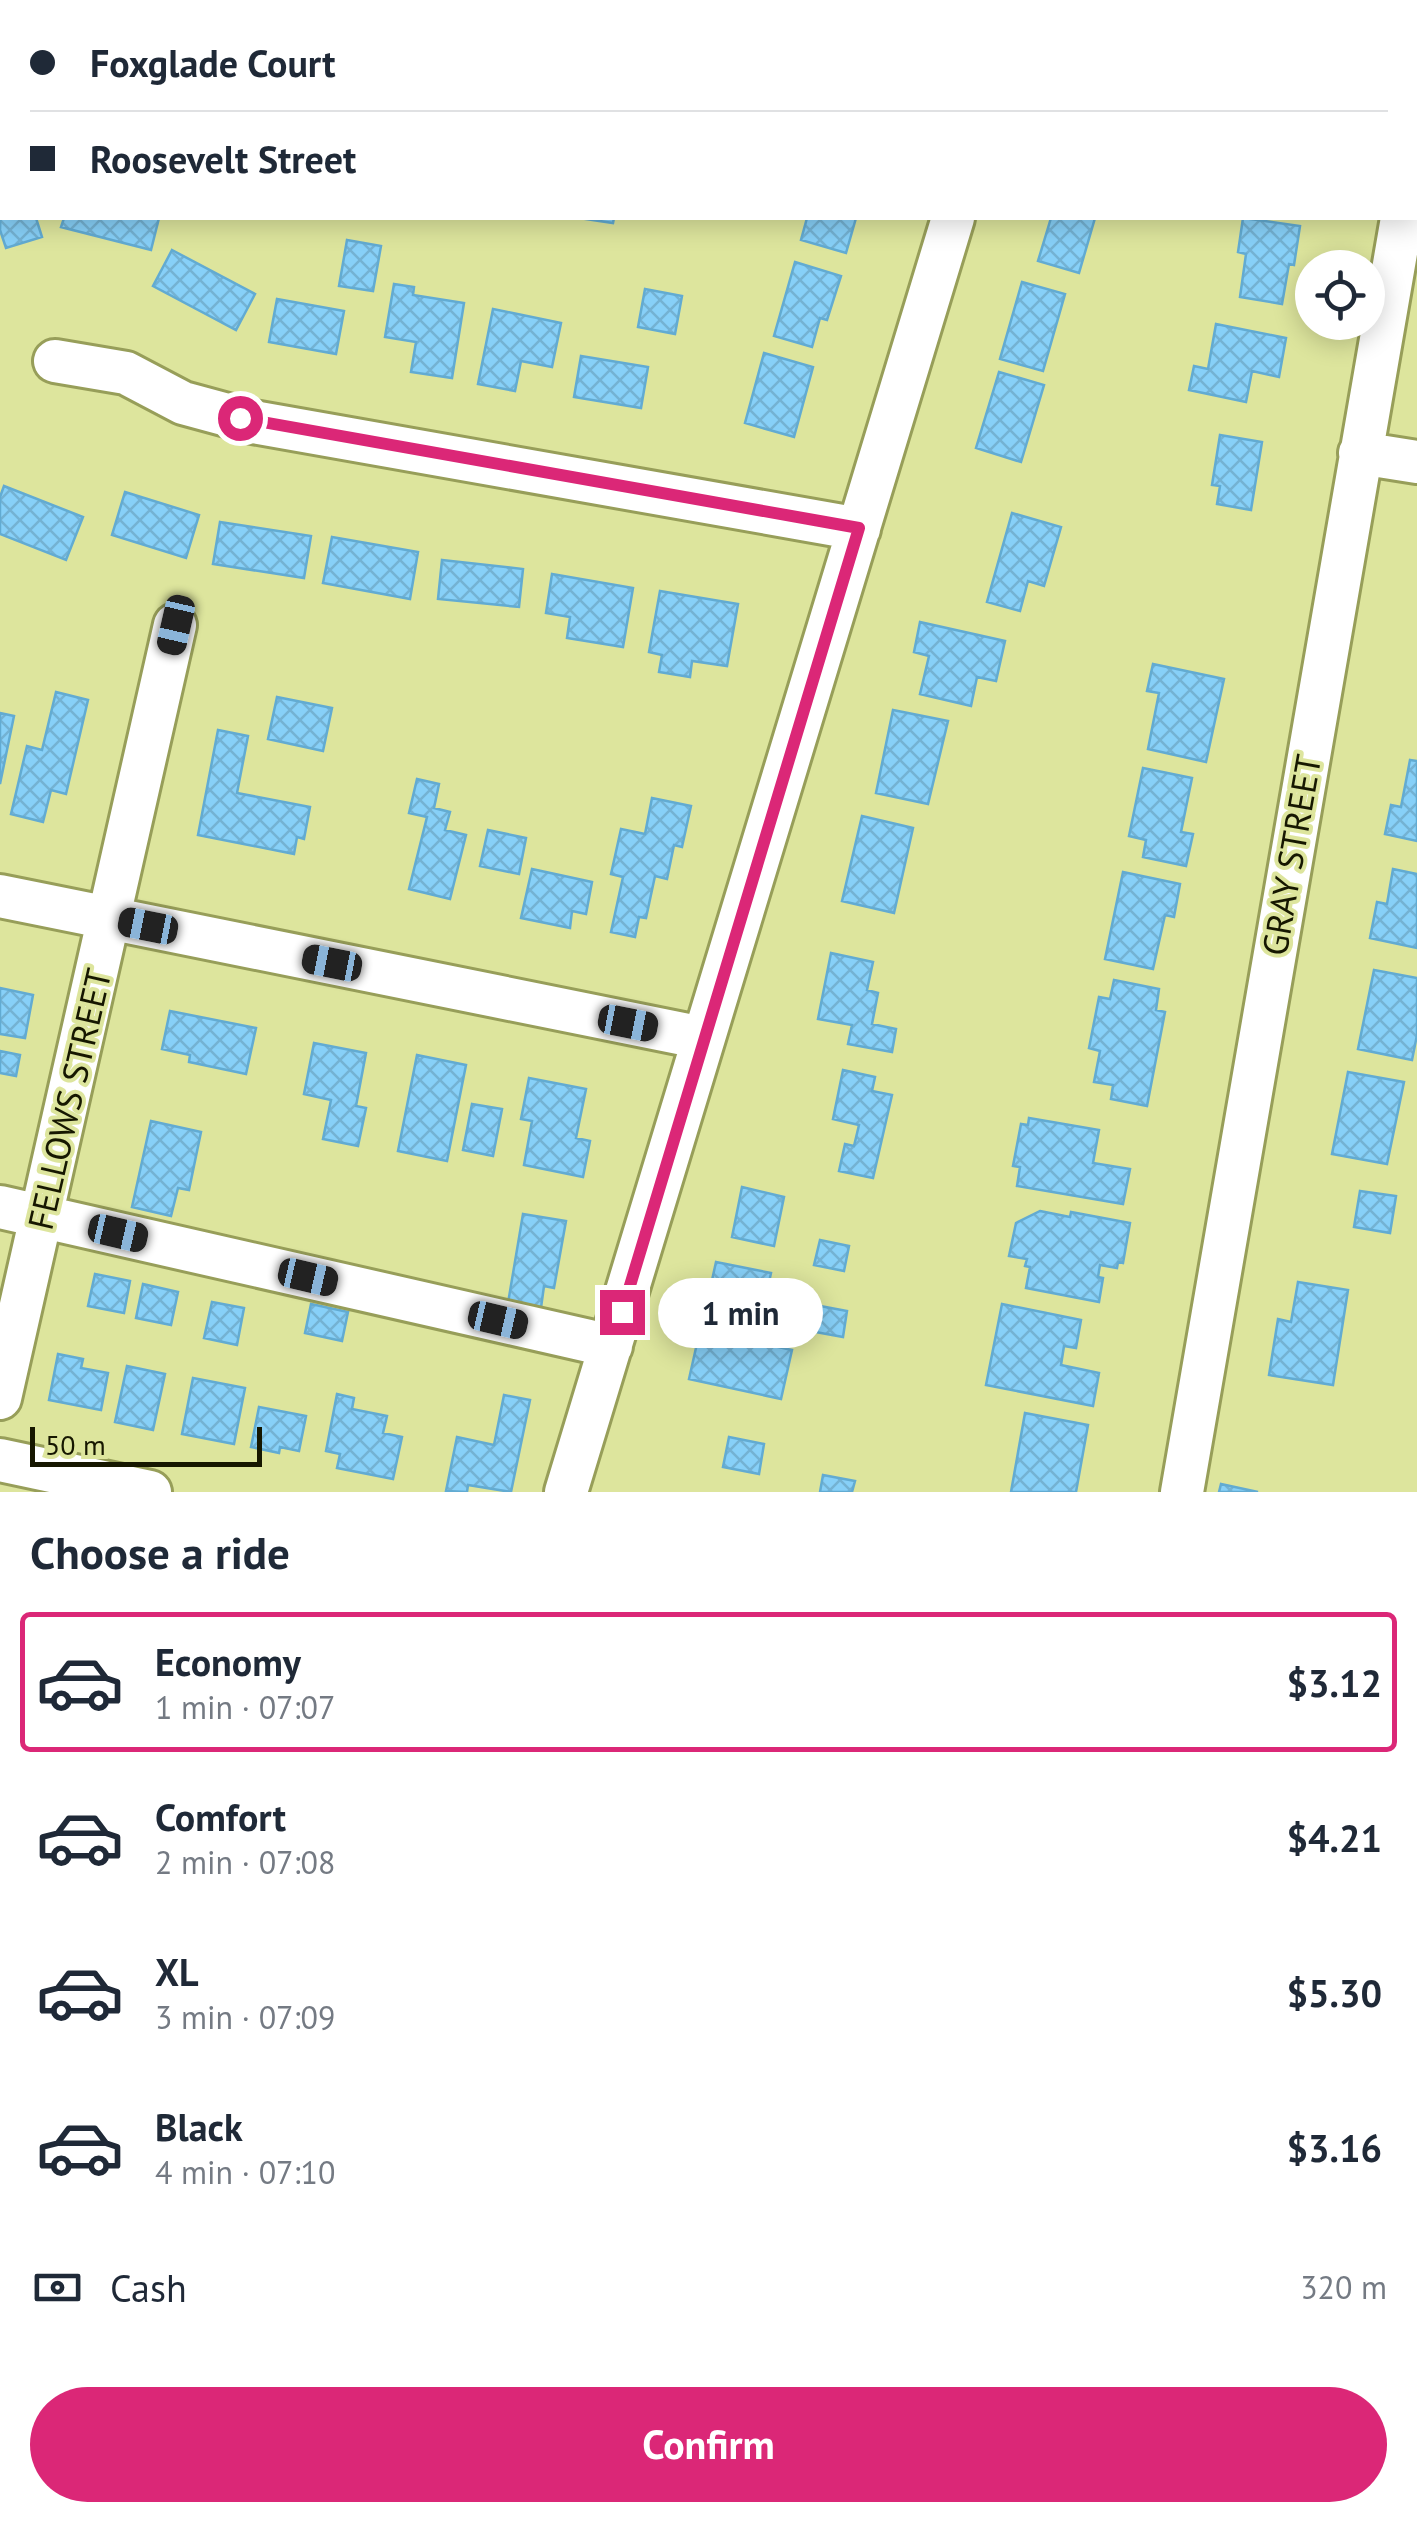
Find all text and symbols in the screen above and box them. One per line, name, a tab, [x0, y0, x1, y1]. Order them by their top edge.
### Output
text: Foxglade Court	[90, 38, 336, 87]
text: Roosevelt Street	[90, 134, 356, 183]
map controls	[1295, 250, 1385, 340]
button: locate	[1295, 250, 1385, 340]
route start	[218, 396, 263, 441]
car	[155, 592, 197, 658]
street label: GRAY STREET	[1251, 751, 1331, 959]
car	[116, 906, 180, 946]
car	[300, 943, 364, 983]
street label: FELLOWS STREET	[17, 964, 121, 1234]
car	[596, 1003, 660, 1043]
car	[85, 1212, 151, 1254]
car	[275, 1256, 341, 1298]
callout: 1 min	[657, 1277, 822, 1347]
route end	[600, 1290, 645, 1335]
text: 1 min	[701, 1292, 780, 1334]
car	[465, 1299, 531, 1341]
scale bar	[30, 1422, 262, 1466]
text: 50 m	[45, 1426, 106, 1463]
text: Choose a ride	[30, 1523, 290, 1581]
icon: car	[35, 1637, 125, 1727]
text: Economy	[155, 1637, 301, 1686]
text: $3.12	[1286, 1658, 1382, 1707]
text: 1 min · 07:07	[155, 1686, 335, 1728]
icon: car	[35, 1792, 125, 1882]
text: Comfort	[155, 1792, 286, 1841]
text: $4.21	[1286, 1813, 1382, 1862]
text: 2 min · 07:08	[155, 1841, 335, 1883]
icon: car	[35, 1947, 125, 2037]
text: XL	[155, 1947, 199, 1996]
text: $5.30	[1286, 1968, 1382, 2017]
text: 3 min · 07:09	[155, 1996, 335, 2038]
icon: car	[35, 2102, 125, 2192]
text: Black	[155, 2102, 243, 2151]
text: $3.16	[1286, 2123, 1382, 2172]
text: 4 min · 07:10	[155, 2151, 335, 2193]
icon: cash	[30, 2260, 85, 2315]
text: Cash	[110, 2263, 187, 2312]
text: 320 m	[1300, 2266, 1387, 2308]
button: Confirm	[30, 2387, 1387, 2502]

